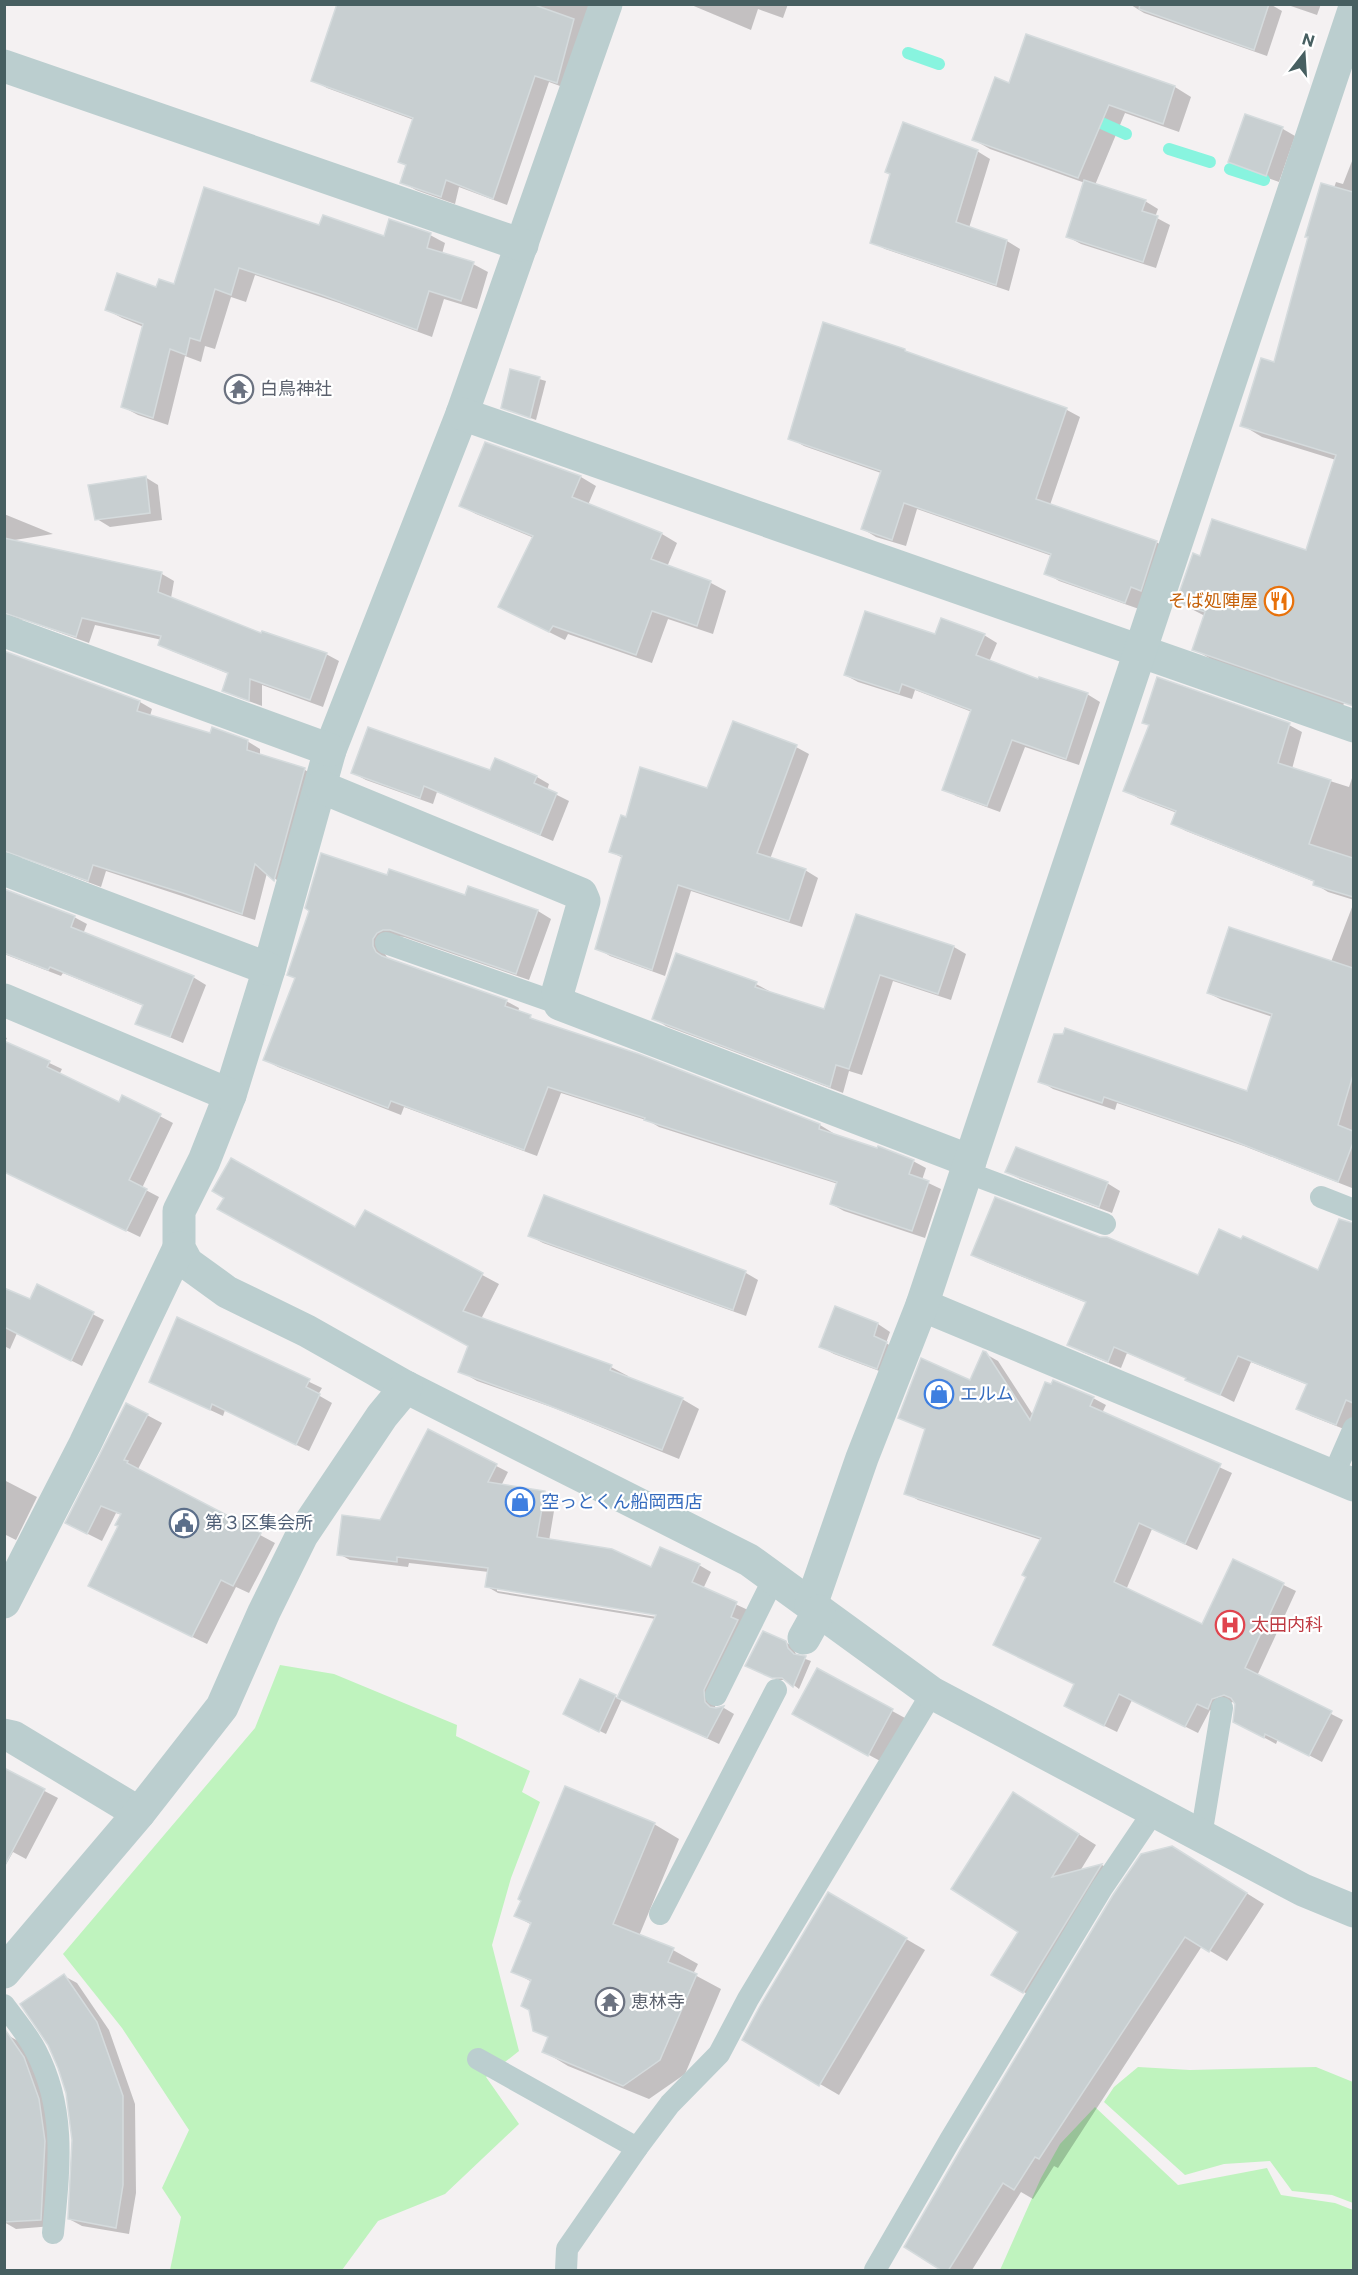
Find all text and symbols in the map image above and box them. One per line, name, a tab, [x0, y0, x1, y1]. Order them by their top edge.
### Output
north arrow	[1274, 24, 1334, 84]
text: N	[1300, 28, 1317, 50]
temple icon: 白鳥神社	[223, 373, 255, 405]
place label: 白鳥神社	[260, 377, 332, 399]
restaurant icon: そば処陣屋	[1263, 585, 1295, 617]
place label: そば処陣屋	[1168, 589, 1258, 611]
shop icon: エルム	[923, 1378, 955, 1410]
place label: エルム	[960, 1382, 1014, 1404]
shop icon: 空っとくん船岡西店	[504, 1486, 536, 1518]
place label: 空っとくん船岡西店	[541, 1490, 702, 1512]
public building icon: 第３区集会所	[168, 1507, 200, 1539]
place label: 第３区集会所	[205, 1511, 313, 1533]
hospital icon: 太田内科	[1214, 1609, 1246, 1641]
place label: 太田内科	[1251, 1613, 1323, 1635]
temple icon: 恵林寺	[594, 1986, 626, 2018]
place label: 恵林寺	[631, 1990, 685, 2012]

